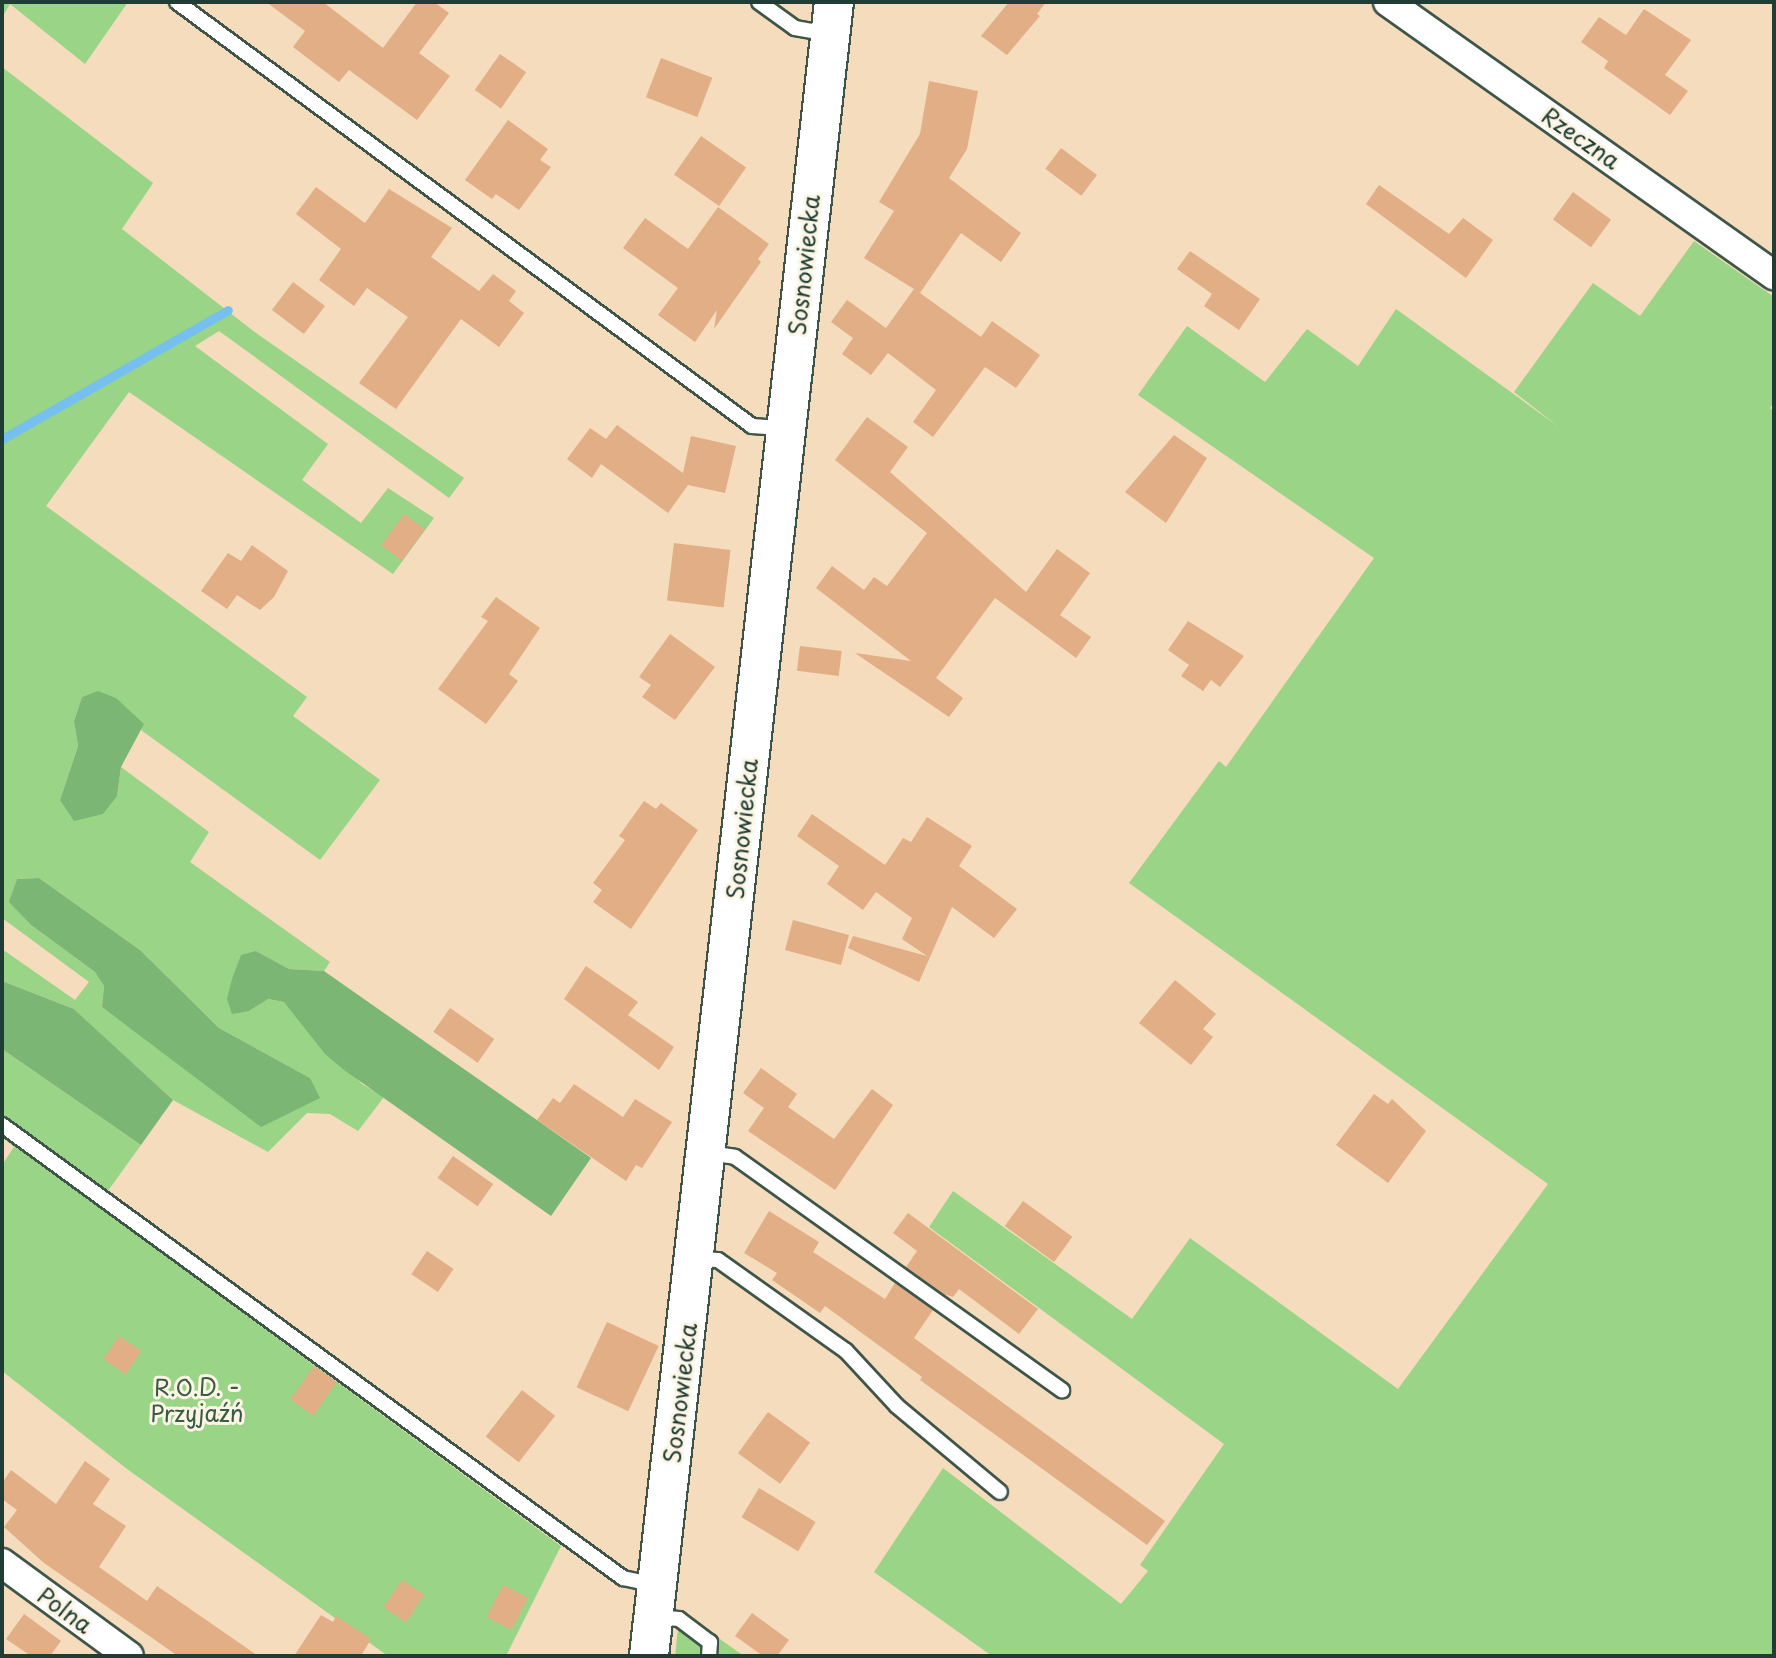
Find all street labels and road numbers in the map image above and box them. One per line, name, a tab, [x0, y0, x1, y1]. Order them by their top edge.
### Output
street label: Rzeczna	[1537, 101, 1625, 175]
street label: Sosnowiecka	[783, 193, 825, 337]
street label: Sosnowiecka	[721, 757, 763, 901]
street label: Sosnowiecka	[658, 1321, 702, 1465]
street label: Polna	[32, 1581, 98, 1639]

